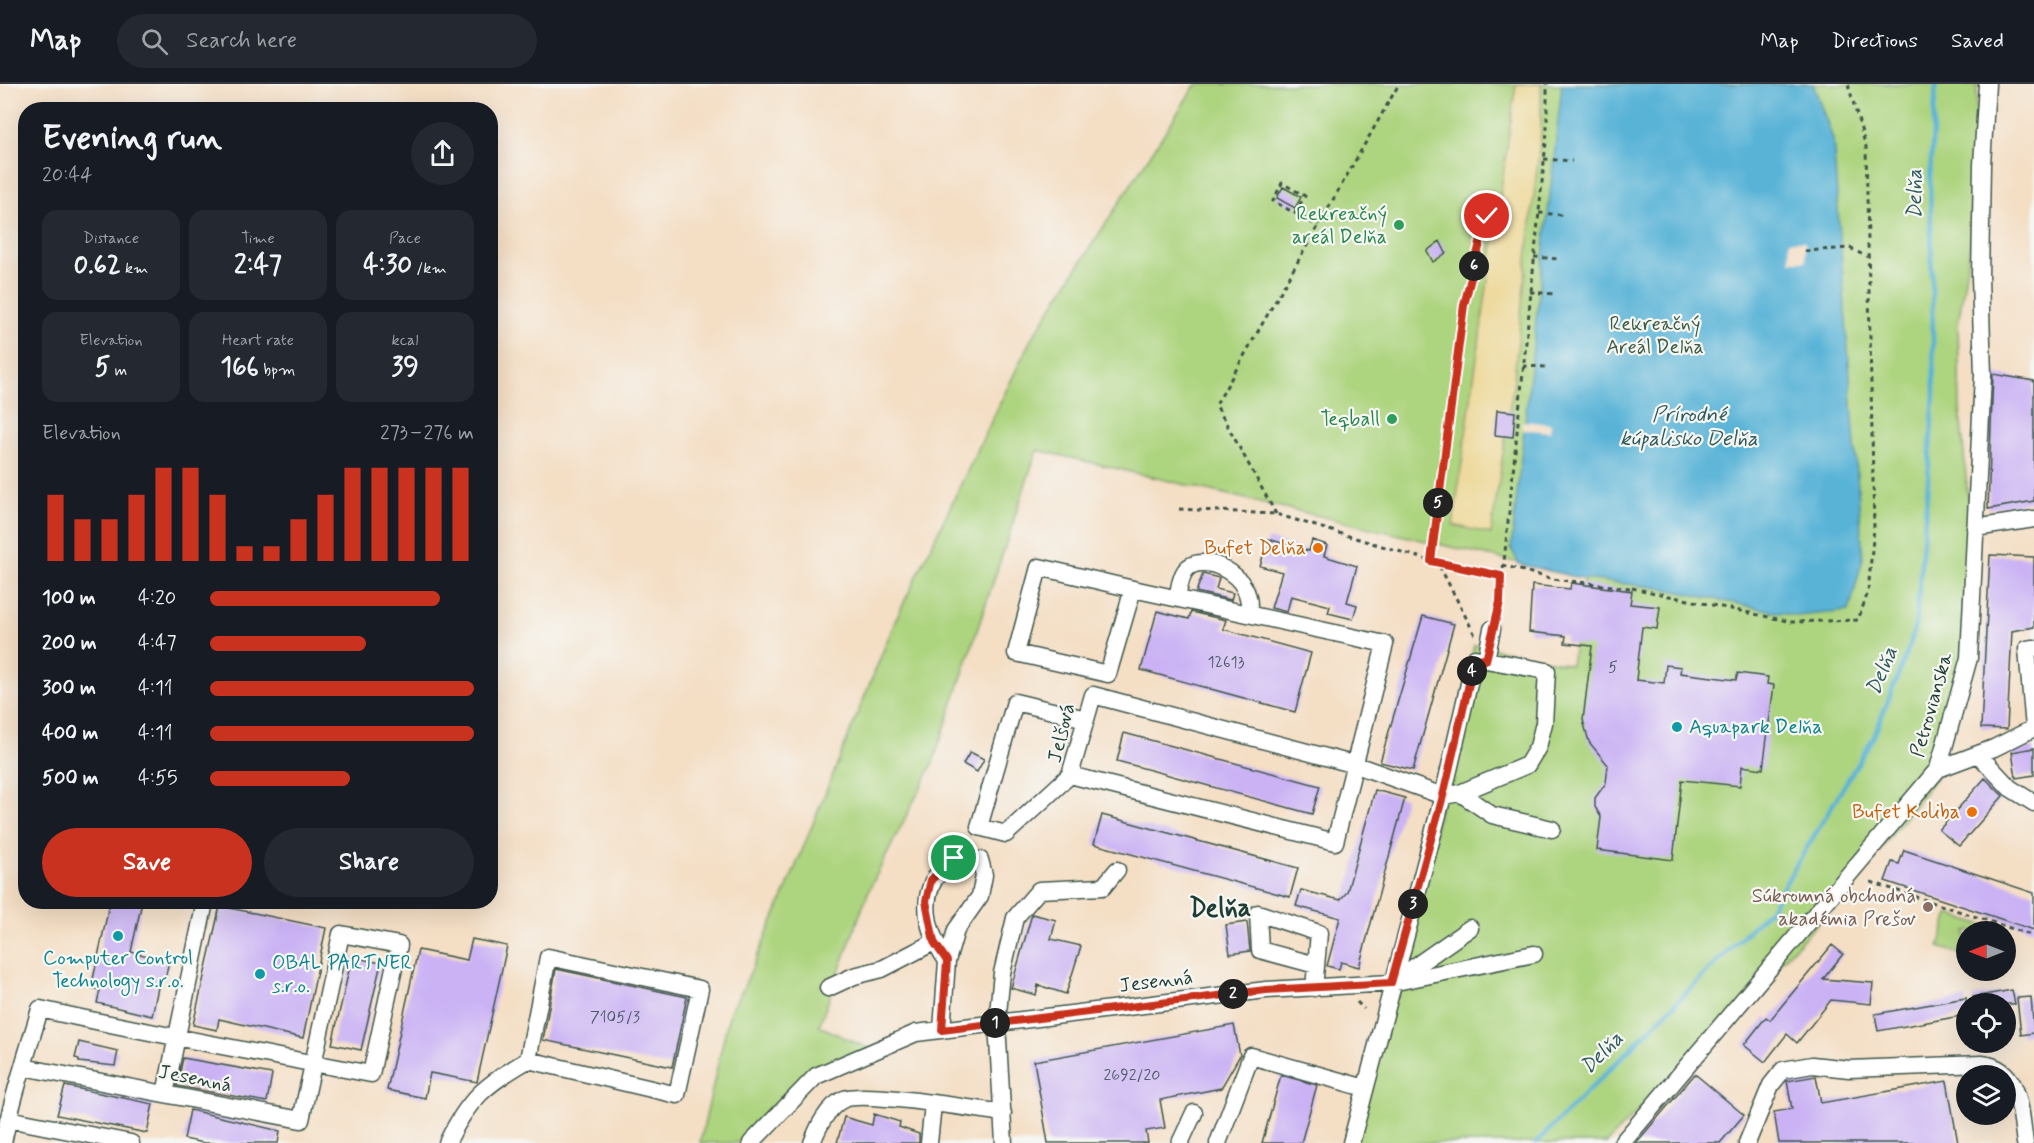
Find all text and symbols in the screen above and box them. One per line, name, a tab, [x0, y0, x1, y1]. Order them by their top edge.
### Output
search box	[117, 14, 537, 68]
text: Map	[30, 23, 81, 60]
icon: search	[138, 25, 171, 58]
text: Search here	[186, 27, 297, 55]
text: Map	[1760, 27, 1799, 55]
text: Directions	[1832, 27, 1918, 55]
text: Saved	[1951, 27, 2004, 55]
text: Evening run	[42, 117, 222, 161]
button: share	[411, 122, 474, 185]
text: 20:44	[42, 162, 92, 189]
water label: Delňa	[1901, 169, 1929, 219]
pin	[1461, 190, 1512, 241]
icon: check	[1470, 199, 1503, 232]
place label: Rekreačný areál Delňa	[1292, 201, 1387, 251]
marker: Rekreačný areál Delňa	[1392, 218, 1406, 232]
text: Distance	[83, 228, 139, 249]
text: Time	[241, 228, 275, 249]
text: Pace	[389, 228, 421, 249]
text: 0.62	[74, 249, 121, 283]
text: 2:47	[234, 249, 282, 283]
text: 4:30	[363, 249, 412, 283]
pin: 6	[1459, 251, 1489, 281]
text: 6	[1470, 255, 1478, 276]
text: km	[121, 258, 148, 279]
text: /km	[412, 258, 447, 279]
park label: Rekreačný Areál Delňa	[1606, 311, 1704, 361]
text: Elevation	[80, 330, 143, 351]
text: Heart rate	[222, 330, 294, 351]
text: kcal	[392, 330, 418, 351]
text: 5	[95, 351, 110, 385]
text: 166	[221, 351, 259, 385]
text: 39	[391, 351, 419, 385]
text: m	[110, 360, 127, 381]
text: bpm	[259, 360, 295, 381]
water label: Prírodné kúpalisko Delňa	[1620, 401, 1758, 453]
place label: Teqball	[1320, 406, 1380, 433]
marker: Teqball	[1385, 412, 1399, 426]
text: Elevation	[42, 420, 121, 447]
text: 273–276 m	[380, 420, 474, 447]
pin: 5	[1423, 488, 1453, 518]
text: 5	[1433, 492, 1443, 513]
place label: Bufet Delňa	[1204, 535, 1306, 562]
marker: Bufet Delňa	[1311, 541, 1325, 555]
text: 100 m	[42, 585, 96, 612]
text: 4:20	[138, 585, 176, 612]
text: 200 m	[42, 630, 97, 657]
text: 4:47	[138, 630, 177, 657]
water label: Delňa	[1860, 642, 1904, 700]
street label: Petrovianska	[1904, 649, 1960, 761]
house number: 12613	[1207, 652, 1245, 673]
pin: 4	[1457, 656, 1487, 686]
house number: 5	[1608, 657, 1618, 678]
text: 4	[1467, 660, 1477, 681]
text: 300 m	[42, 675, 96, 702]
text: 4:11	[138, 675, 173, 702]
street label: Jelšová	[1042, 700, 1082, 766]
place label: Aquapark Delňa	[1689, 714, 1822, 741]
text: 400 m	[42, 720, 98, 747]
text: 4:11	[138, 720, 173, 747]
marker: Aquapark Delňa	[1670, 720, 1684, 734]
text: 500 m	[42, 765, 99, 792]
text: 4:55	[138, 765, 178, 792]
place label: Bufet Koliba	[1852, 799, 1960, 826]
marker: Bufet Koliba	[1965, 805, 1979, 819]
button: Save	[42, 828, 252, 897]
button: Share	[264, 828, 474, 897]
pin	[928, 832, 979, 883]
icon: arrive	[937, 841, 970, 874]
place label: Súkromná obchodná akadémia Prešov	[1752, 883, 1916, 933]
pin: 3	[1398, 889, 1428, 919]
district label: Delňa	[1189, 892, 1251, 926]
text: 3	[1409, 893, 1417, 914]
marker: Súkromná obchodná akadémia Prešov	[1921, 900, 1935, 914]
north arrow	[1956, 921, 2016, 981]
map controls	[1956, 921, 2016, 1125]
marker: Computer Control Technology s.r.o.	[111, 929, 125, 943]
place label: Computer Control Technology s.r.o.	[43, 945, 193, 996]
place label: OBAL PARTNER s.r.o.	[272, 950, 412, 1000]
street label: Jesenná	[1118, 964, 1194, 1000]
marker: OBAL PARTNER s.r.o.	[253, 967, 267, 981]
pin: 2	[1218, 979, 1248, 1009]
text: 2	[1229, 983, 1237, 1004]
button: locate	[1956, 993, 2016, 1053]
house number: 7105/3	[590, 1007, 640, 1028]
pin: 1	[980, 1008, 1010, 1038]
text: 1	[991, 1012, 999, 1033]
water label: Delňa	[1574, 1025, 1630, 1081]
street label: Jesenná	[156, 1059, 234, 1099]
house number: 2692/20	[1104, 1065, 1160, 1086]
button: layers	[1956, 1065, 2016, 1125]

